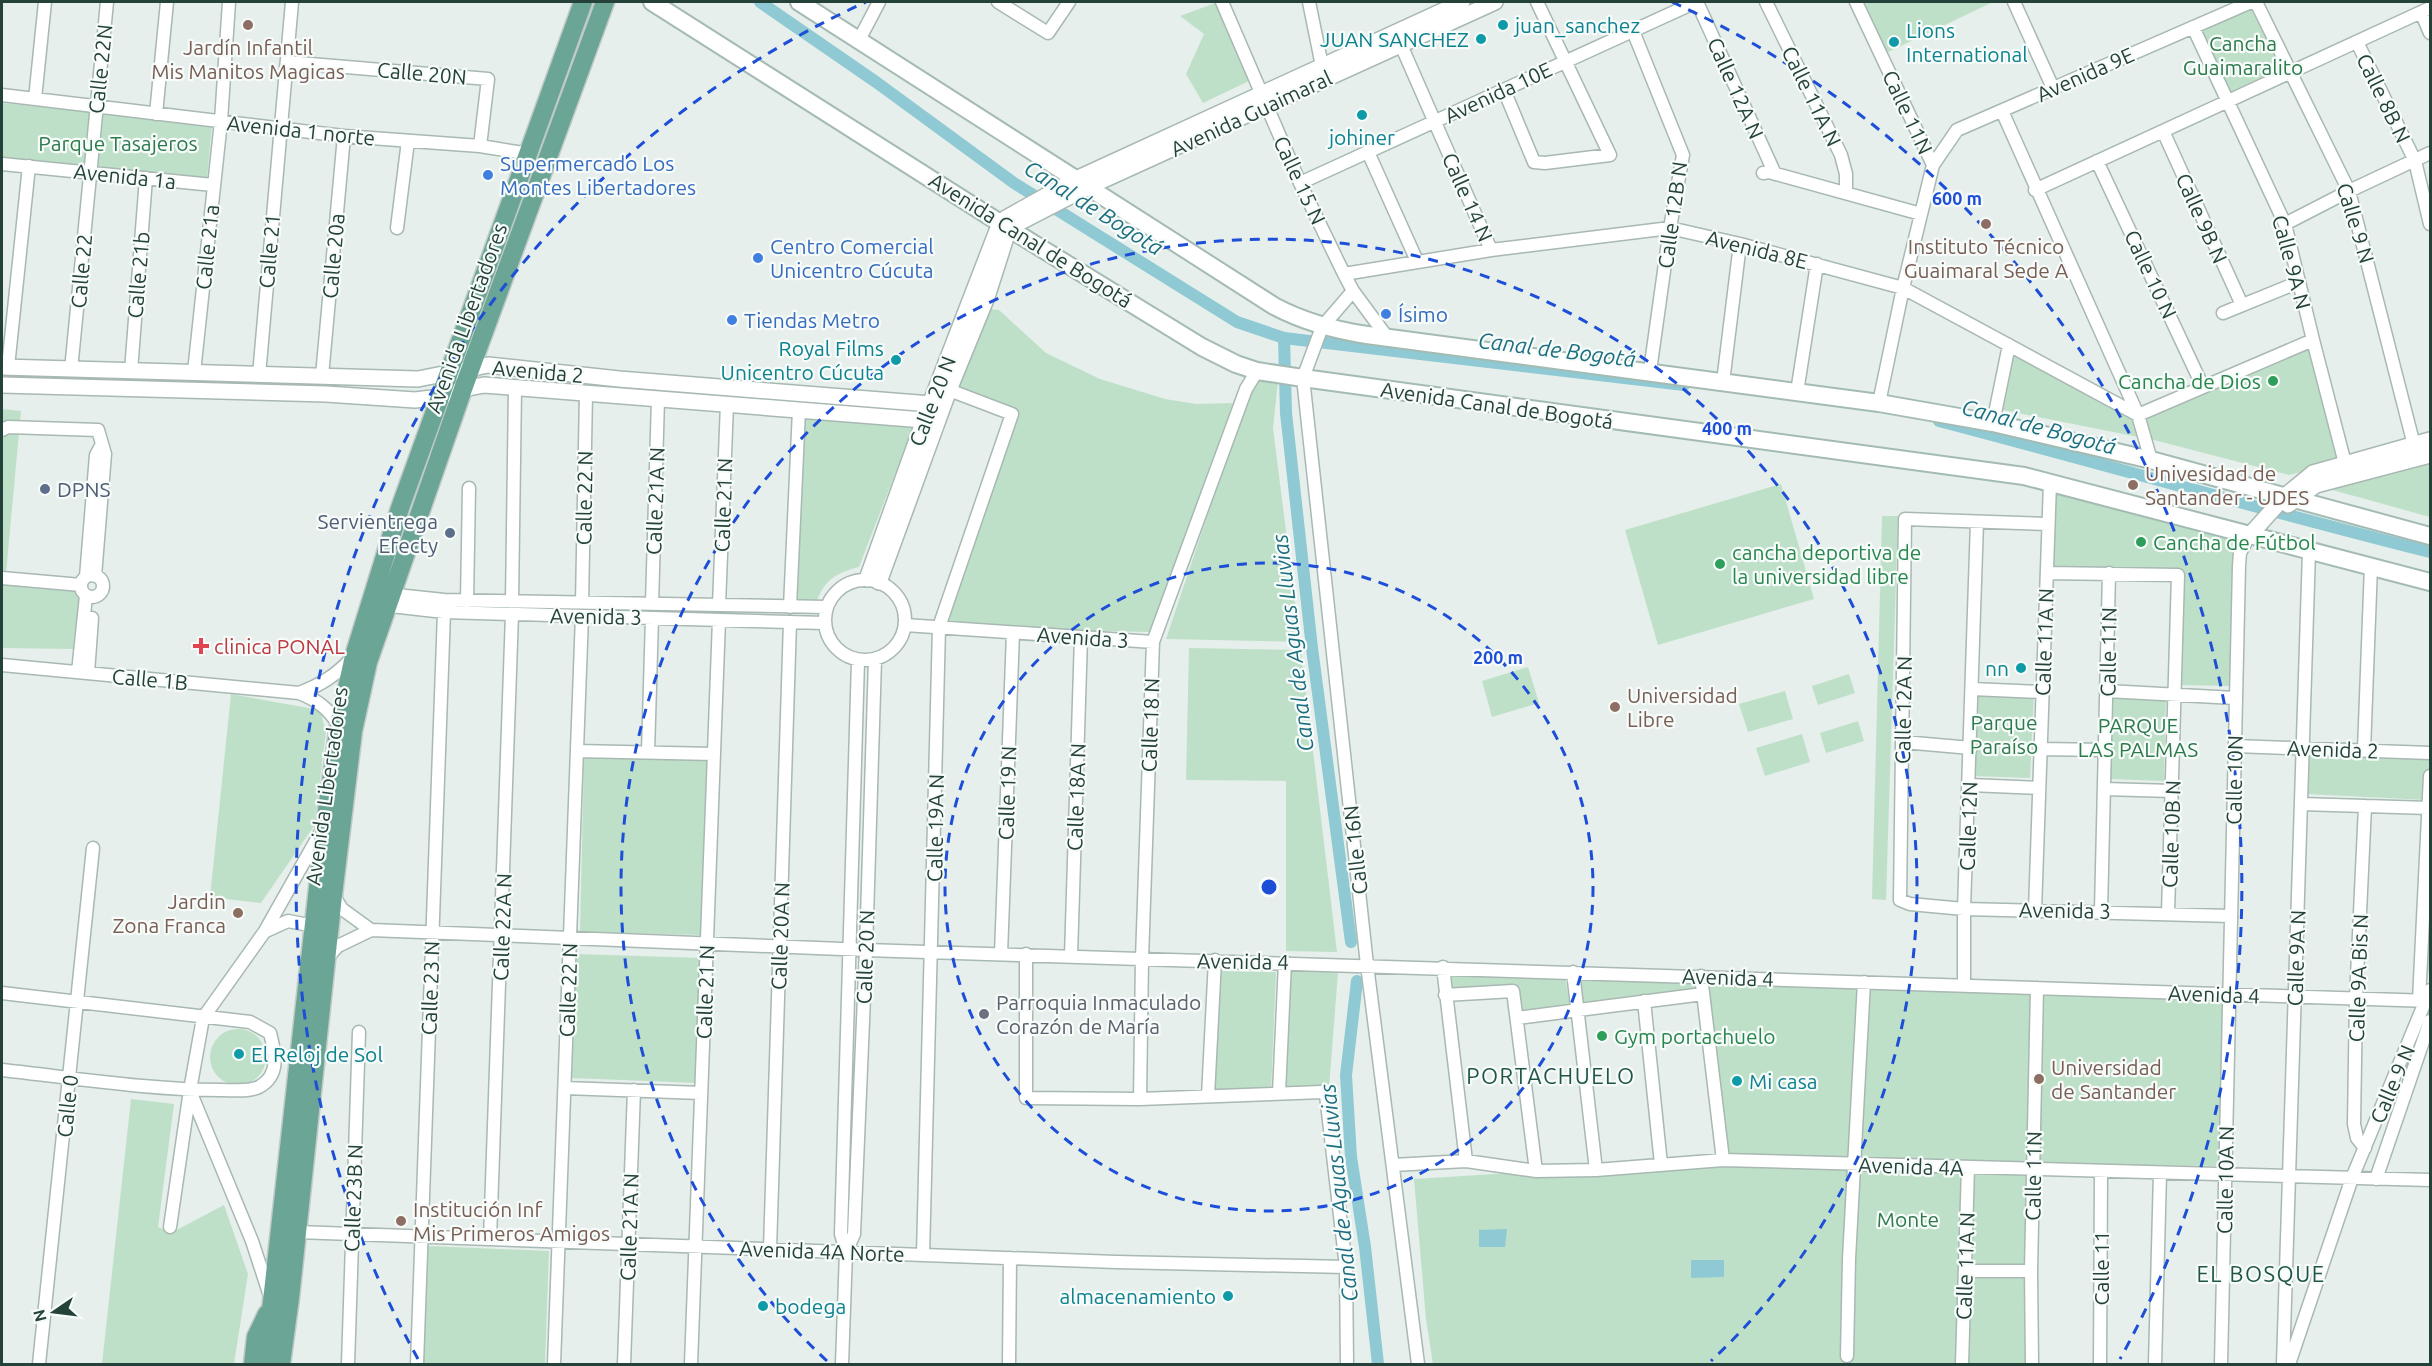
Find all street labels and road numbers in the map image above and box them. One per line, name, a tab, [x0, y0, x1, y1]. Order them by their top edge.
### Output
street label: Calle 22N	[83, 23, 117, 115]
street label: Calle 12A N	[1703, 34, 1769, 142]
street label: Calle 11A N	[1777, 42, 1847, 150]
street label: Avenida 9E	[2033, 42, 2137, 106]
street label: Calle 8B N	[2352, 50, 2416, 146]
street label: Calle 20N	[376, 57, 468, 89]
street label: Avenida 10E	[1441, 57, 1555, 127]
street label: Avenida Guaimaral	[1167, 65, 1335, 161]
street label: Calle 11N	[1878, 66, 1938, 158]
street label: Avenida 1 norte	[226, 110, 376, 150]
street label: Calle 15 N	[1269, 132, 1331, 228]
street label: Calle 14 N	[1438, 149, 1498, 245]
street label: Avenida 1a	[73, 159, 177, 193]
street label: Calle 12B N	[1653, 160, 1691, 270]
street label: Avenida Canal de Bogotá	[925, 168, 1137, 312]
street label: Calle 9B N	[2171, 169, 2233, 267]
street label: Calle 9 N	[2332, 180, 2380, 266]
street label: Calle 21a	[191, 203, 223, 291]
street label: Calle 20a	[317, 212, 349, 300]
street label: Calle 9A N	[2268, 212, 2316, 312]
street label: Calle 21	[254, 213, 284, 289]
street label: Avenida Libertadores	[421, 220, 511, 416]
street label: Avenida 8E	[1704, 225, 1810, 273]
street label: Calle 10 N	[2120, 226, 2182, 322]
street label: Calle 21b	[122, 231, 154, 319]
street label: Calle 22	[66, 233, 96, 309]
street label: Calle 20 N	[904, 353, 960, 449]
street label: Avenida 2	[491, 355, 585, 387]
street label: Avenida Canal de Bogotá	[1379, 377, 1615, 433]
street label: Calle 21A N	[641, 446, 669, 556]
street label: Calle 22 N	[571, 451, 597, 545]
street label: Calle 21 N	[709, 457, 737, 553]
street label: Calle 11A N	[2030, 587, 2058, 697]
street label: Avenida 3	[550, 603, 642, 629]
street label: Calle 11N	[2095, 607, 2121, 697]
street label: Avenida 3	[1036, 622, 1130, 652]
street label: Calle 12A N	[1890, 656, 1916, 764]
street label: Calle 1B	[111, 664, 189, 694]
street label: Calle 18 N	[1136, 677, 1164, 773]
street label: Avenida Libertadores	[300, 685, 352, 887]
street label: Calle 10N	[2221, 735, 2247, 825]
street label: Avenida 2	[2287, 735, 2379, 763]
street label: Calle 18A N	[1062, 742, 1090, 852]
street label: Calle 19 N	[993, 745, 1021, 841]
street label: Calle 19A N	[922, 774, 948, 882]
street label: Calle 10B N	[2157, 780, 2185, 888]
street label: Calle 12N	[1954, 781, 1982, 871]
street label: Calle 16N	[1338, 804, 1372, 896]
street label: Calle 22A N	[488, 872, 516, 982]
street label: Calle 20A N	[766, 881, 794, 991]
street label: Avenida 3	[2019, 897, 2111, 923]
street label: Calle 20 N	[851, 909, 879, 1005]
street label: Calle 9A N	[2282, 909, 2310, 1007]
street label: Calle 9A Bis N	[2344, 913, 2372, 1043]
street label: Calle 23 N	[416, 940, 444, 1036]
street label: Calle 22 N	[554, 942, 582, 1038]
street label: Calle 21 N	[691, 944, 719, 1040]
street label: Avenida 4	[1197, 948, 1289, 974]
street label: Avenida 4	[1682, 963, 1774, 991]
street label: Avenida 4	[2168, 980, 2260, 1008]
street label: Calle 9 N	[2365, 1041, 2419, 1127]
street label: Calle 0	[52, 1073, 82, 1139]
street label: Calle 10A N	[2212, 1126, 2238, 1234]
street label: Calle 11N	[2020, 1131, 2046, 1221]
street label: Calle 23B N	[339, 1144, 367, 1252]
street label: Avenida 4A	[1858, 1152, 1965, 1180]
street label: Calle 21A N	[615, 1172, 643, 1282]
street label: Calle 11A N	[1951, 1211, 1979, 1321]
street label: Calle 11	[2089, 1231, 2113, 1305]
street label: Avenida 4A Norte	[739, 1236, 905, 1266]

